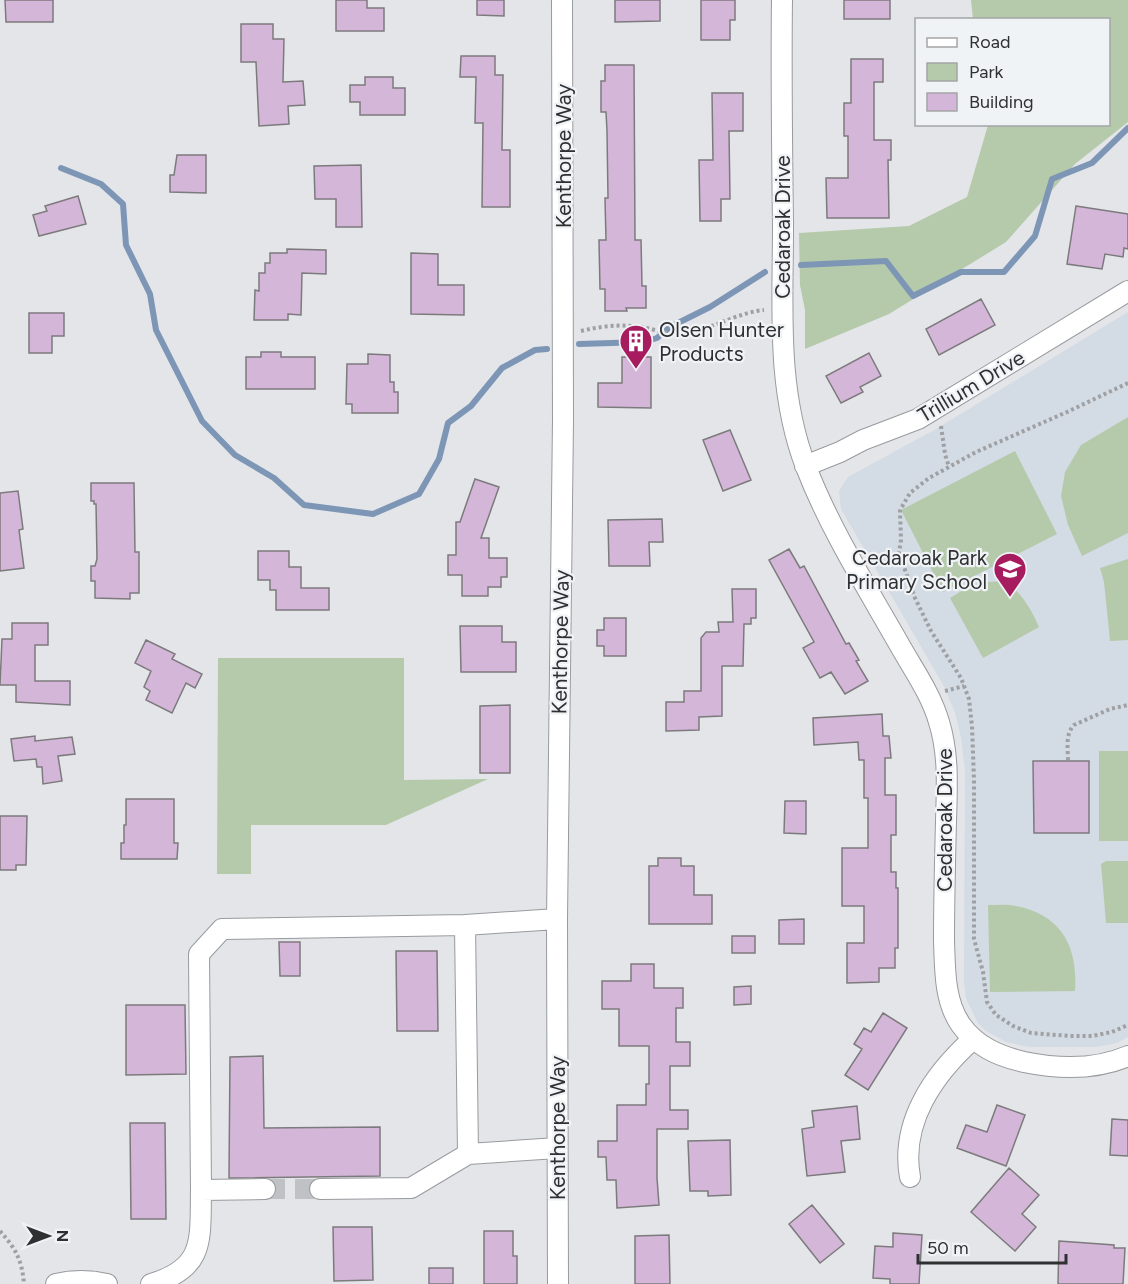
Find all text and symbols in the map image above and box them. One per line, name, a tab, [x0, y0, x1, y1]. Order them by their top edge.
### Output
legend	[915, 18, 1110, 126]
text: Road	[969, 31, 1010, 53]
text: Park	[969, 61, 1004, 83]
street label: Kenthorpe Way	[551, 84, 576, 228]
text: Building	[969, 91, 1034, 113]
street label: Cedaroak Drive	[770, 155, 795, 299]
place label: Olsen Hunter Products	[659, 317, 784, 366]
building icon: Olsen Hunter Products	[618, 323, 654, 370]
street label: Trillium Drive	[913, 344, 1029, 428]
place label: Cedaroak Park Primary School	[846, 545, 988, 594]
school or university icon: Cedaroak Park Primary School	[992, 551, 1028, 598]
street label: Kenthorpe Way	[546, 569, 574, 715]
street label: Cedaroak Drive	[932, 748, 957, 892]
street label: Kenthorpe Way	[545, 1056, 570, 1200]
north arrow	[18, 1206, 78, 1266]
scale bar	[918, 1227, 1066, 1265]
text: N	[53, 1230, 72, 1242]
text: 50 m	[927, 1237, 969, 1259]

